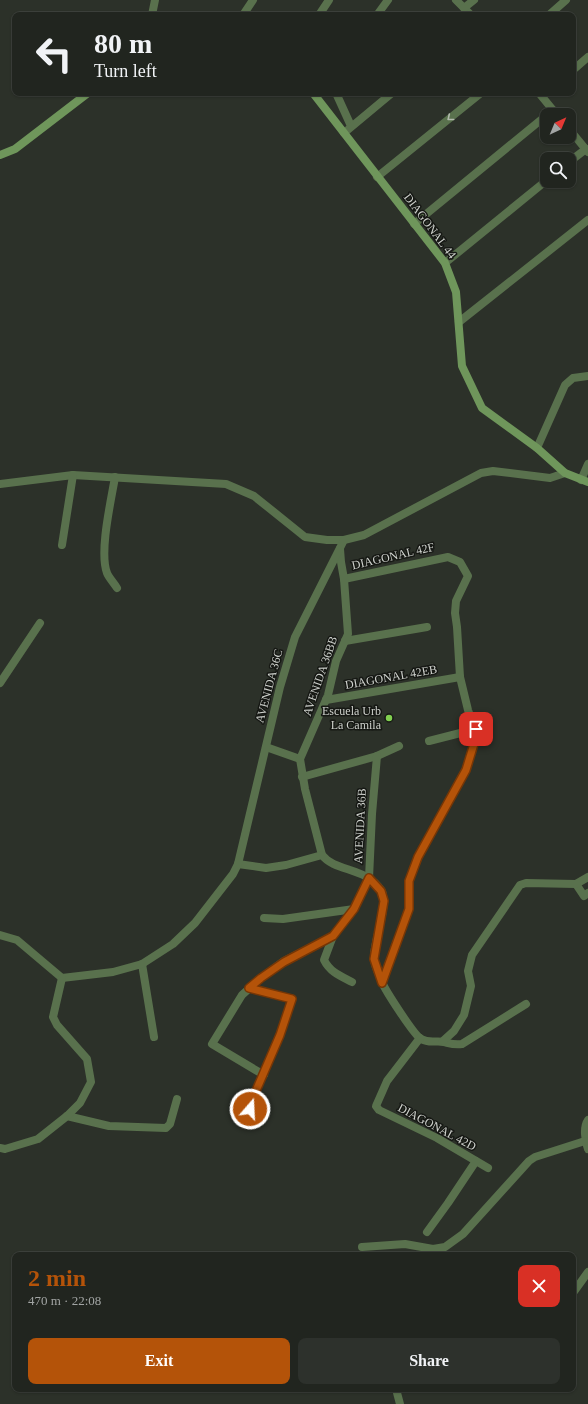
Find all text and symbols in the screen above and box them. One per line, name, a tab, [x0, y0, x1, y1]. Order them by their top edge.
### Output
icon: left	[28, 28, 80, 80]
text: 80 m	[94, 28, 152, 59]
text: Turn left	[94, 61, 157, 81]
north arrow	[540, 108, 576, 144]
map controls	[540, 108, 576, 188]
one-way arrow	[448, 113, 455, 120]
button: search	[540, 152, 576, 188]
street label: DIAGONAL 44	[401, 191, 459, 261]
street label: DIAGONAL 42F	[350, 540, 436, 572]
street label: AVENIDA 36BB	[300, 634, 340, 718]
street label: AVENIDA 36C	[252, 648, 286, 724]
street label: DIAGONAL 42EB	[344, 662, 438, 692]
place label: Escuela Urb La Camila	[322, 704, 382, 732]
pin	[459, 712, 493, 746]
marker: Escuela Urb La Camila	[384, 713, 394, 723]
icon: arrive	[465, 718, 487, 740]
street label: AVENIDA 36B	[351, 788, 369, 864]
position arrow	[229, 1088, 271, 1130]
street label: DIAGONAL 42D	[396, 1101, 479, 1154]
text: 2 min	[28, 1265, 86, 1291]
button: close	[518, 1265, 560, 1307]
text: 470 m · 22:08	[28, 1293, 101, 1308]
button: Exit	[28, 1338, 290, 1384]
button: Share	[298, 1338, 560, 1384]

